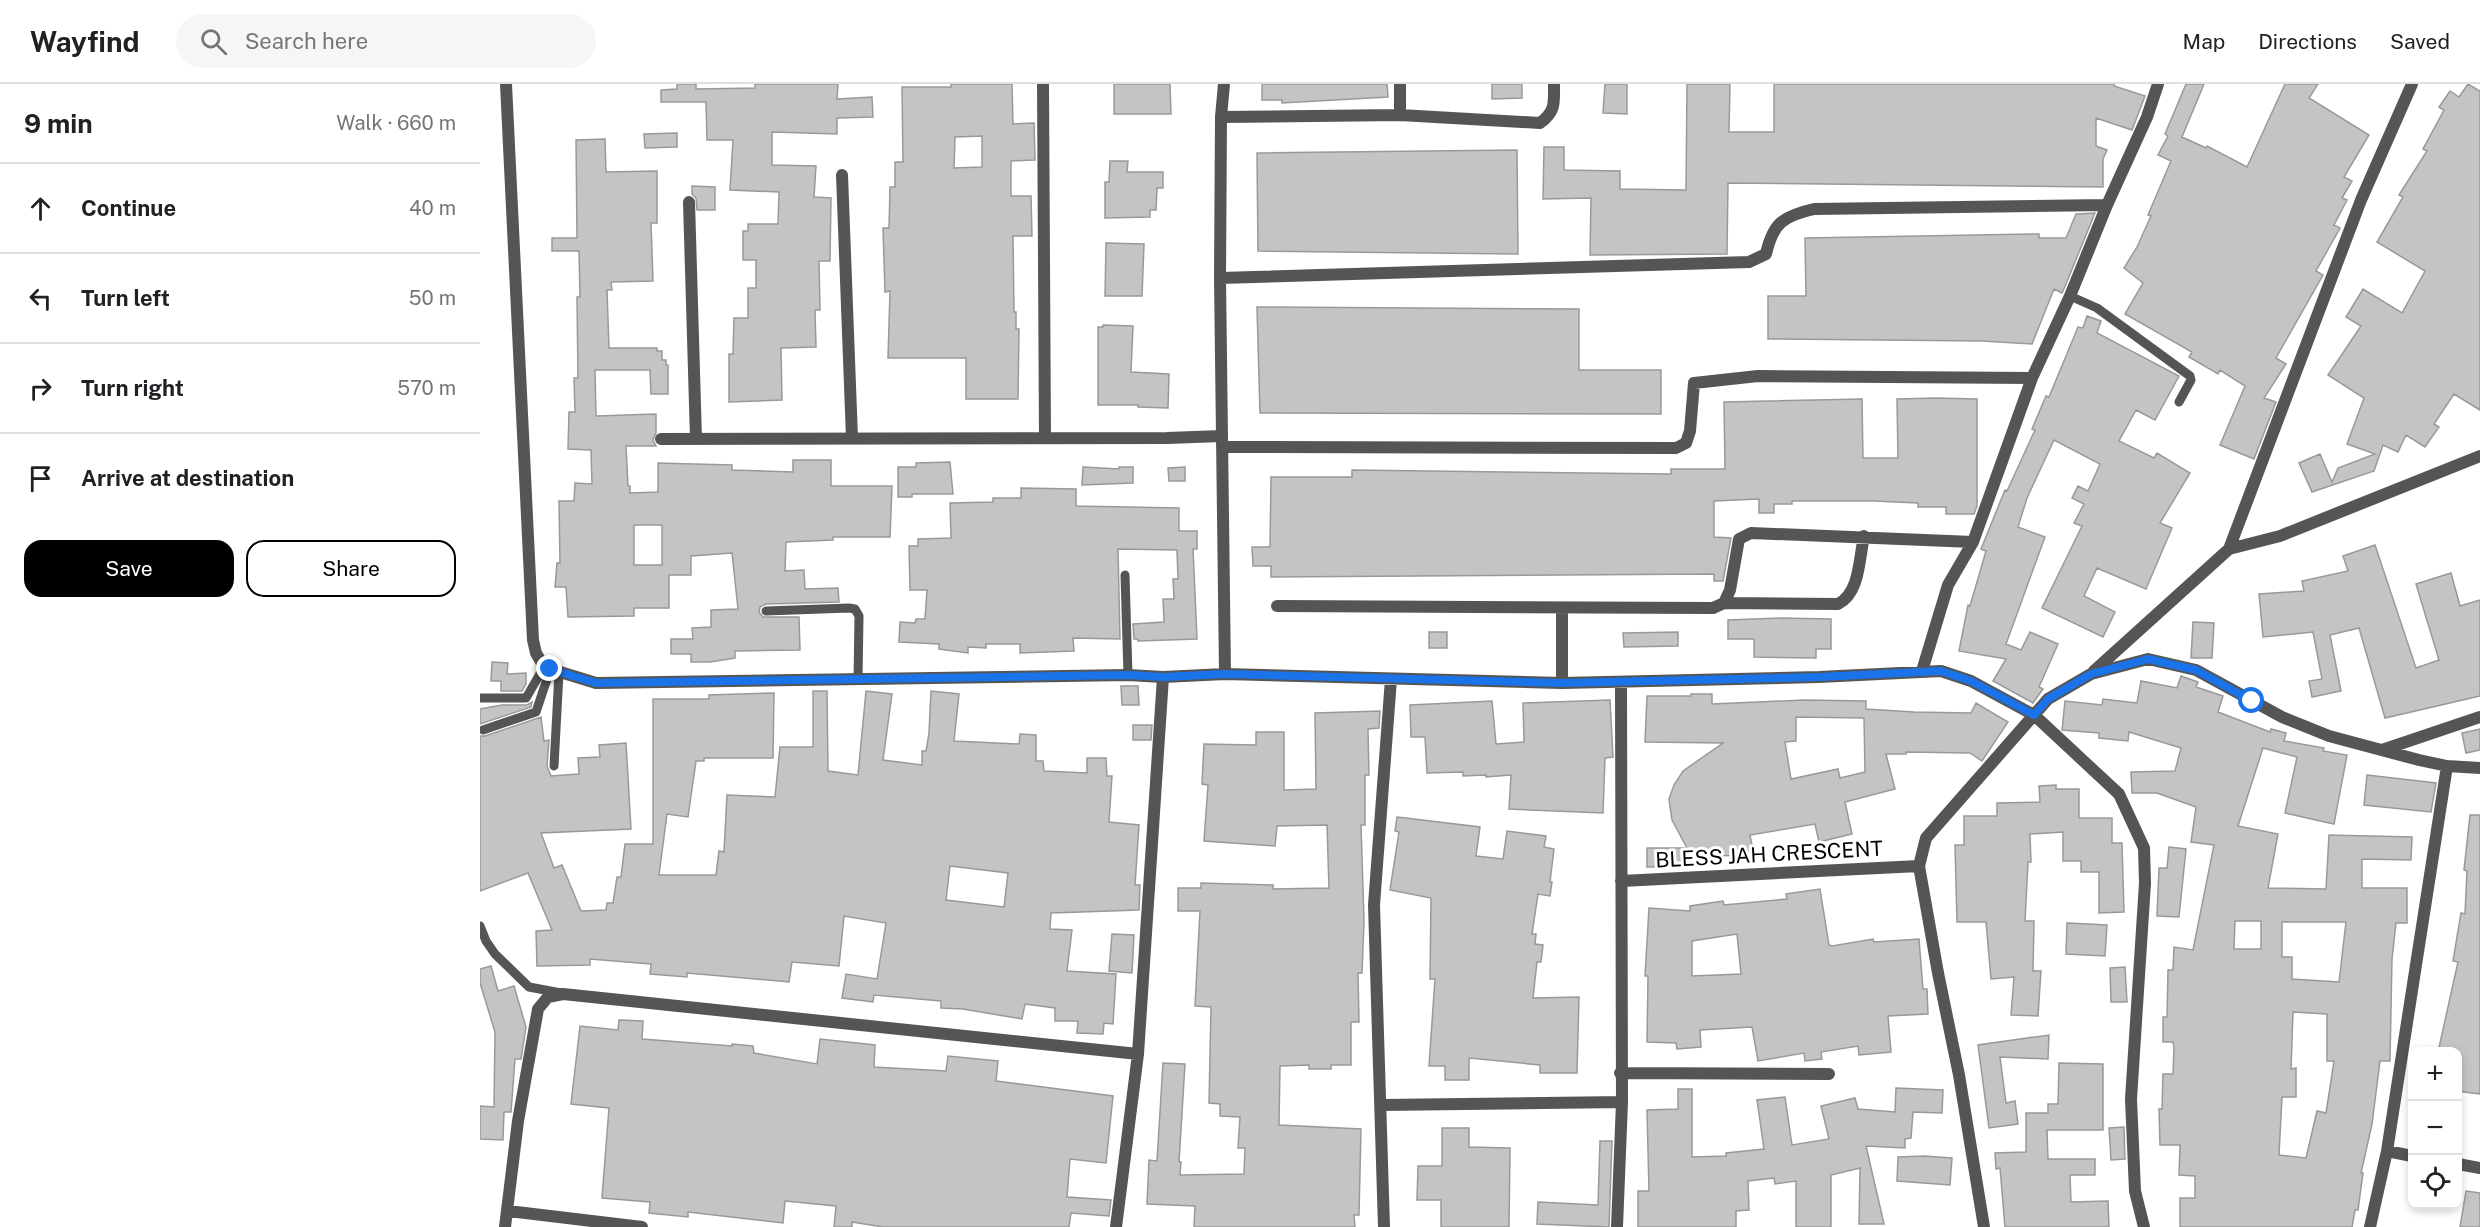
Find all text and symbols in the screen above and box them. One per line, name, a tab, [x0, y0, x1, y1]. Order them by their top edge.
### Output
search box	[176, 14, 596, 68]
text: Wayfind	[30, 25, 140, 58]
icon: search	[197, 25, 230, 58]
text: Search here	[245, 28, 368, 54]
text: Map	[2183, 29, 2225, 54]
text: Directions	[2258, 29, 2357, 54]
text: Saved	[2390, 29, 2450, 54]
text: 9 min	[24, 108, 93, 139]
text: Walk · 660 m	[336, 111, 456, 135]
icon: ahead	[24, 192, 57, 225]
text: Continue	[81, 195, 176, 221]
text: 40 m	[409, 196, 456, 220]
icon: left	[24, 282, 57, 315]
text: Turn left	[81, 285, 170, 311]
text: 50 m	[409, 286, 456, 310]
icon: right	[24, 372, 57, 405]
text: Turn right	[81, 375, 184, 401]
text: 570 m	[397, 376, 456, 400]
icon: arrive	[24, 462, 57, 495]
text: Arrive at destination	[81, 465, 294, 491]
button: Save	[24, 540, 234, 597]
button: Share	[246, 540, 456, 597]
route end	[536, 655, 562, 681]
route start	[2238, 687, 2264, 713]
street label: BLESS JAH CRESCENT	[1655, 836, 1883, 872]
map controls	[2408, 1047, 2462, 1209]
button: +	[2408, 1047, 2462, 1101]
button: −	[2408, 1101, 2462, 1155]
button: locate	[2408, 1155, 2462, 1209]

